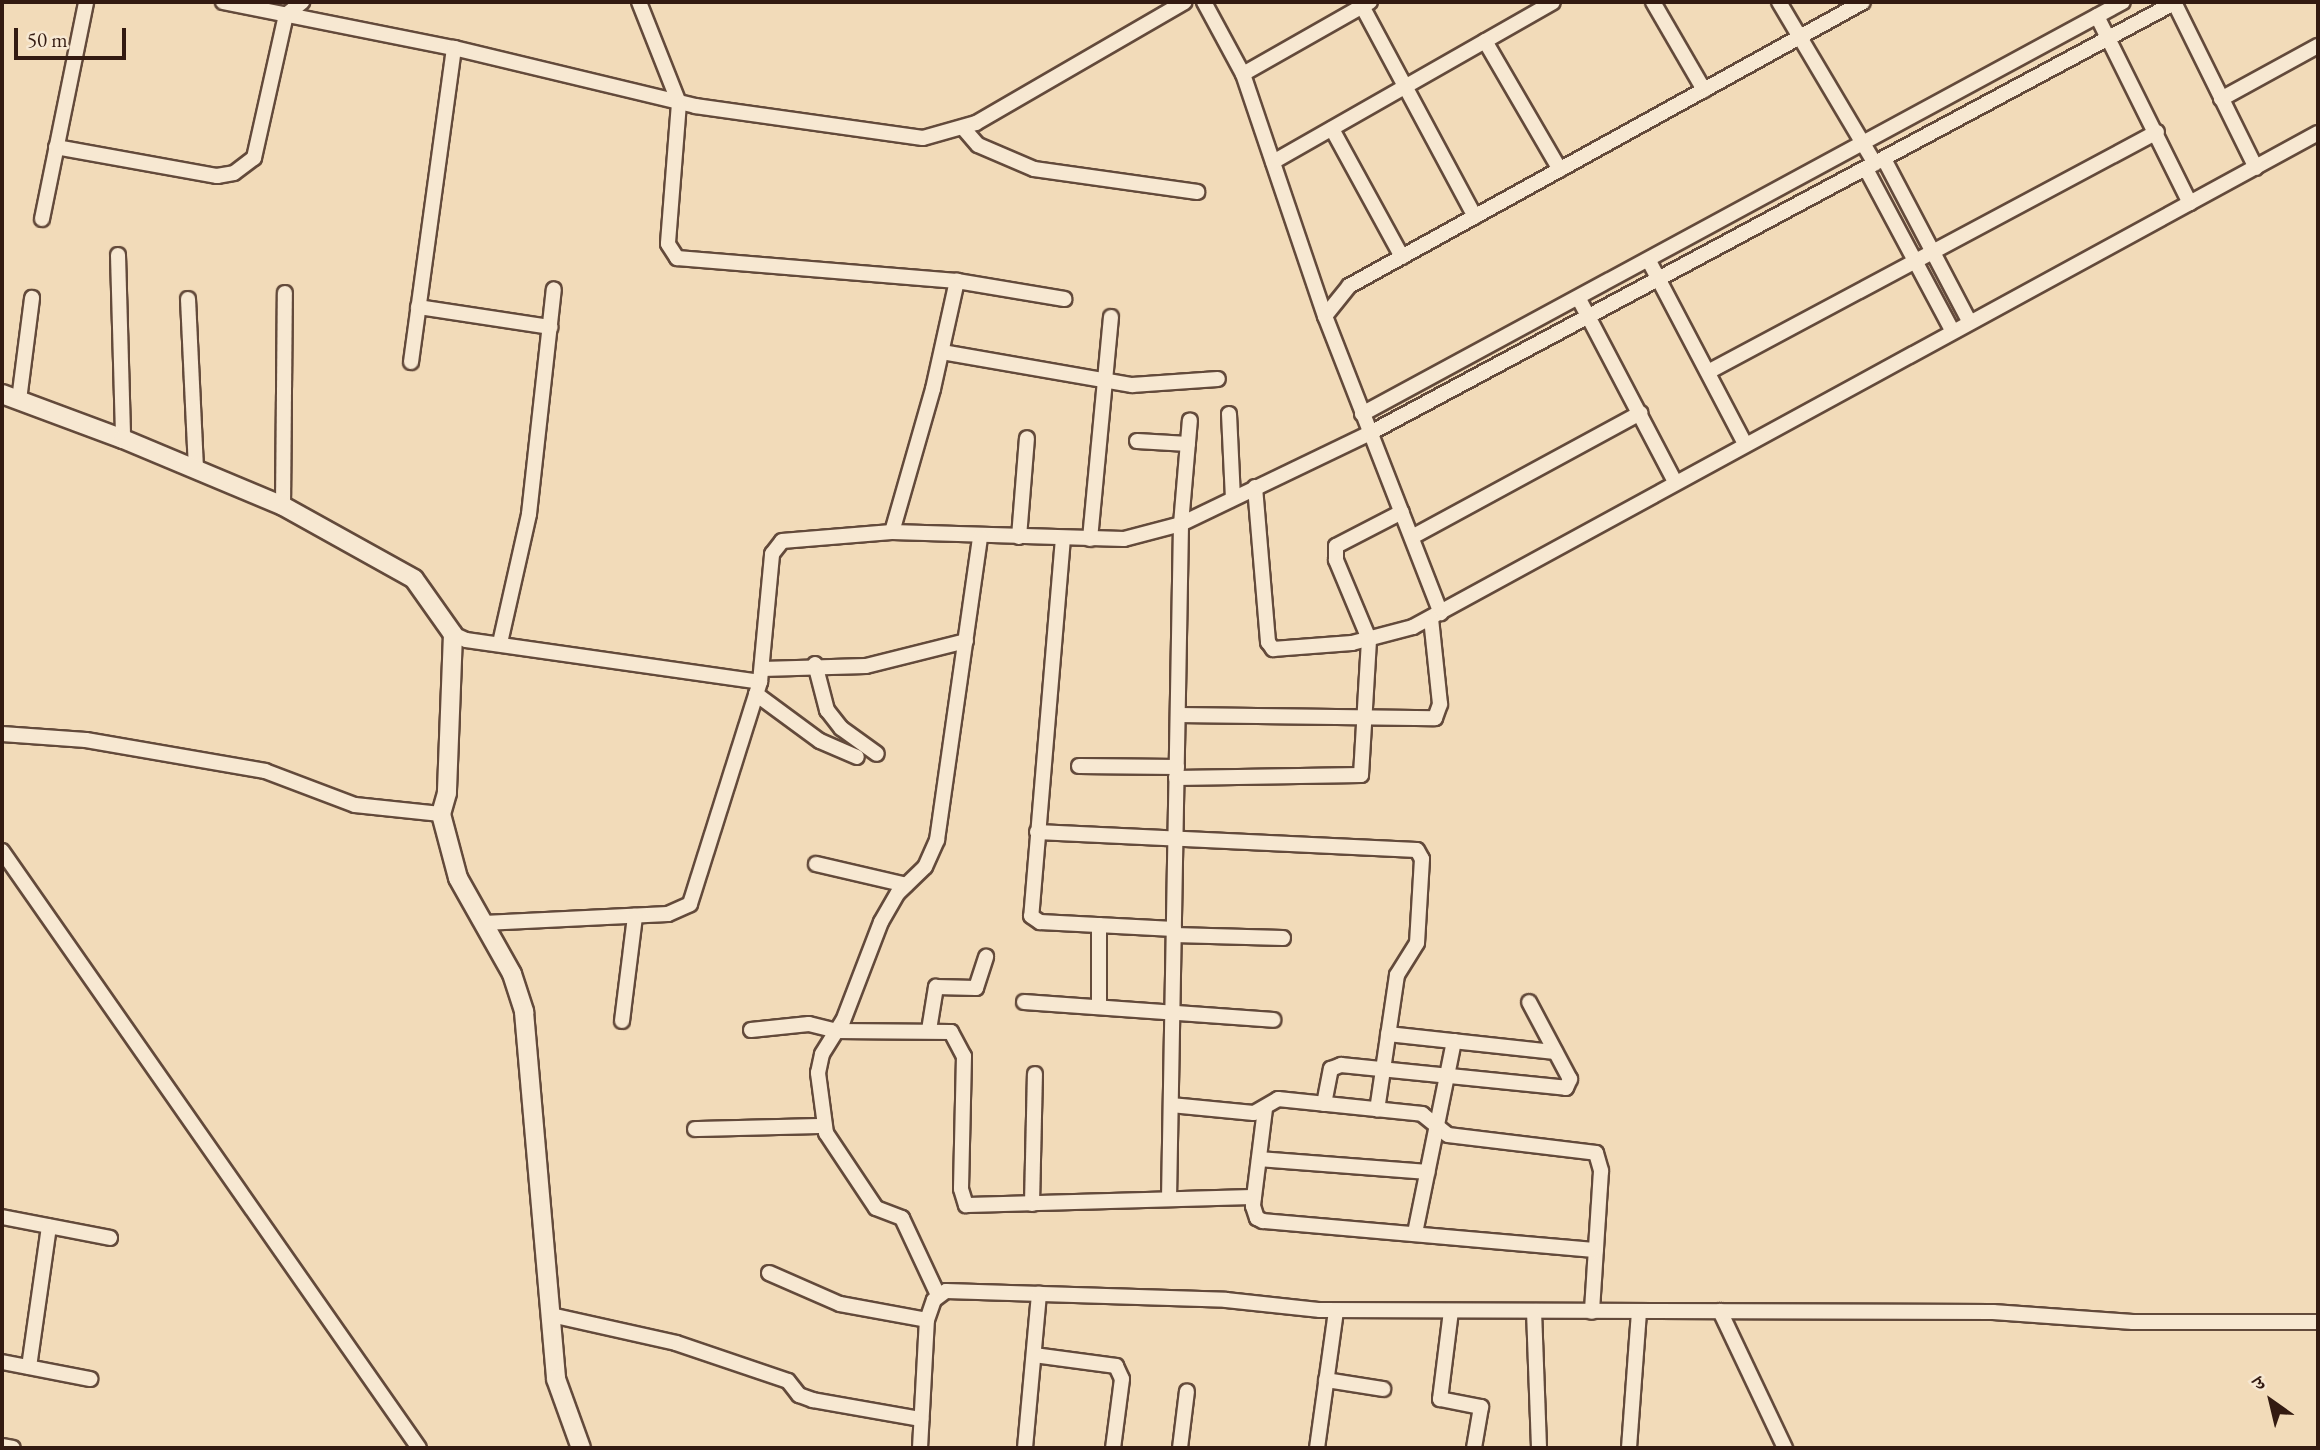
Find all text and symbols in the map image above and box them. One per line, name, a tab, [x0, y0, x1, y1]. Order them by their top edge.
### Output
scale bar	[18, 14, 130, 58]
text: 50 m	[27, 26, 68, 53]
north arrow	[2236, 1366, 2306, 1436]
text: उ	[2248, 1370, 2270, 1396]

